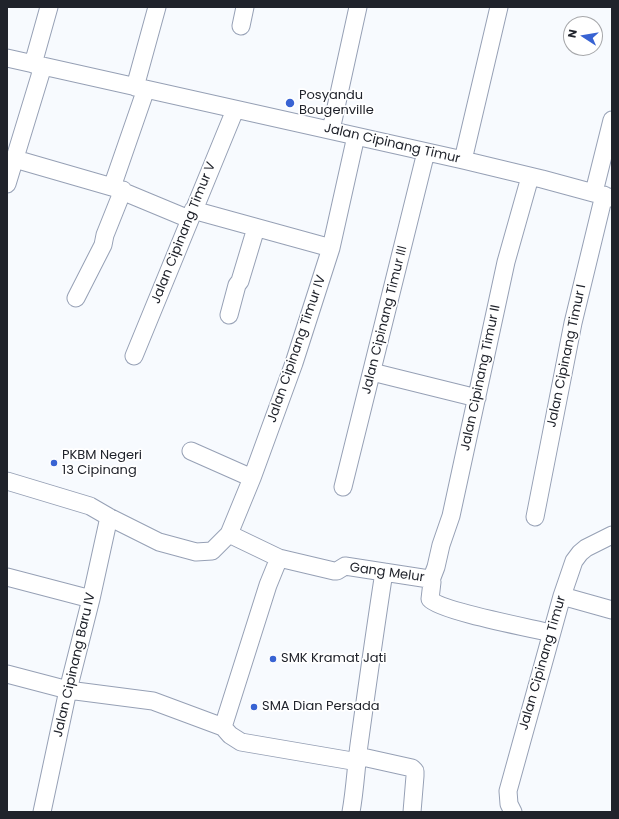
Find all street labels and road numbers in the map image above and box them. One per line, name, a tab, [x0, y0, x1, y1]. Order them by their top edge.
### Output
street label: Jalan Cipinang Timur	[322, 121, 462, 167]
street label: Jalan Cipinang Timur V	[148, 160, 220, 306]
street label: Jalan Cipinang Timur III	[359, 244, 411, 396]
street label: Jalan Cipinang Timur IV	[264, 273, 330, 425]
street label: Jalan Cipinang Timur I	[544, 283, 590, 429]
street label: Jalan Cipinang Timur II	[458, 303, 504, 453]
street label: Gang Melur	[349, 560, 425, 586]
street label: Jalan Cipinang Baru IV	[51, 591, 99, 739]
street label: Jalan Cipinang Timur	[516, 594, 570, 732]

